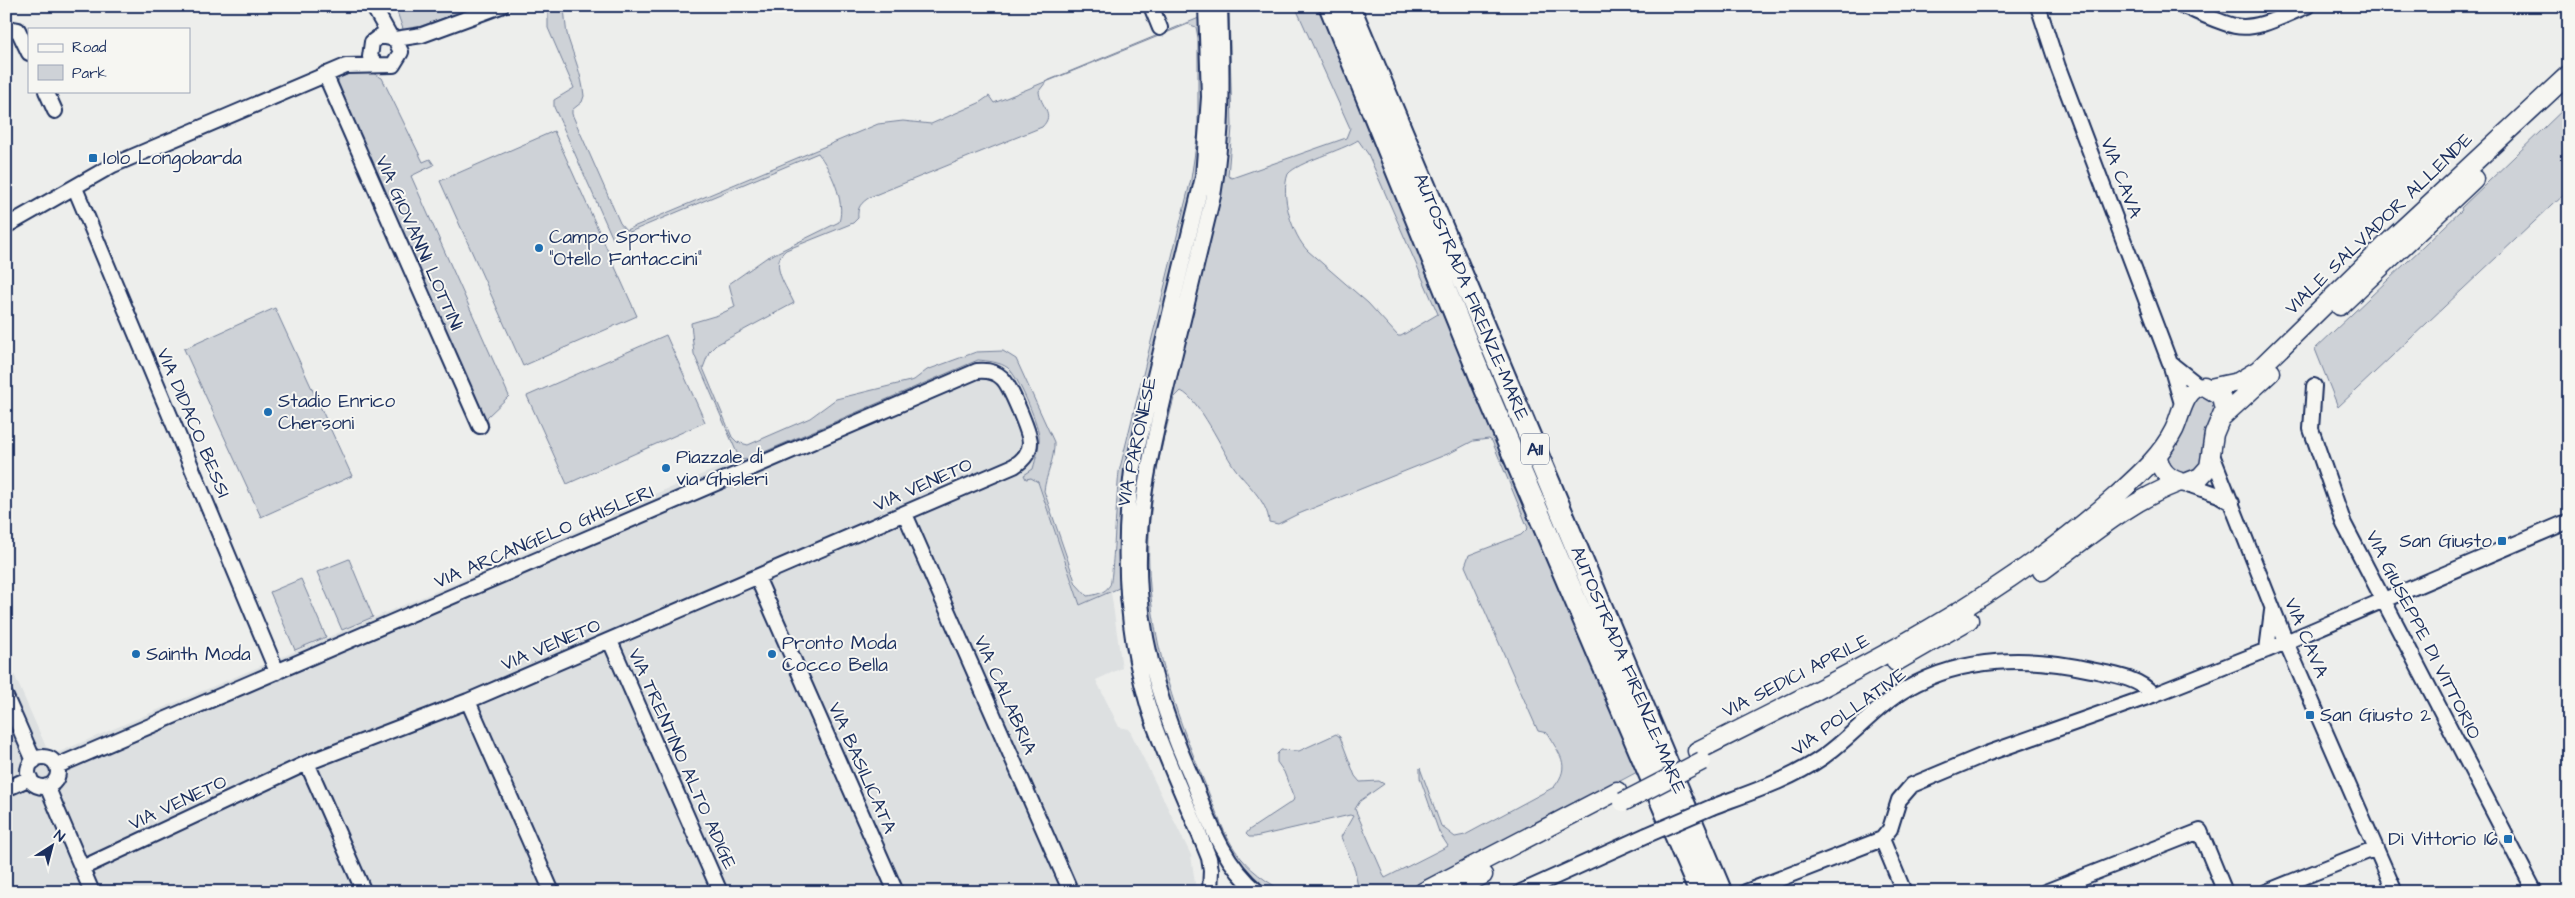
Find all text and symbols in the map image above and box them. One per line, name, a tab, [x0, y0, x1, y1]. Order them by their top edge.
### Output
legend	[28, 28, 190, 92]
text: Road	[72, 37, 107, 58]
text: Park	[72, 63, 107, 84]
street label: VIALE SALVADOR ALLENDE	[2279, 127, 2479, 321]
street label: VIA CAVA	[2093, 134, 2149, 222]
place label: Iolo Longobarda	[103, 145, 242, 173]
street label: VIA GIOVANNI LOTTINI	[368, 151, 470, 335]
marker: Iolo Longobarda	[87, 152, 99, 164]
street label: AUTOSTRADA FIRENZE-MARE	[1406, 169, 1536, 425]
place label: Campo Sportivo "Otello Fantaccini"	[549, 224, 702, 273]
marker: Campo Sportivo "Otello Fantaccini"	[533, 242, 545, 254]
street label: VIA DIDACO BESSI	[149, 344, 237, 502]
street label: VIA PARONESE	[1110, 375, 1164, 509]
place label: Stadio Enrico Chersoni	[278, 388, 396, 437]
marker: Stadio Enrico Chersoni	[262, 406, 274, 418]
road number: A11	[1521, 434, 1549, 464]
place label: Piazzale di via Ghisleri	[676, 444, 768, 493]
street label: VIA VENETO	[869, 451, 977, 519]
marker: Piazzale di via Ghisleri	[660, 462, 672, 474]
street label: VIA ARCANGELO GHISLERI	[430, 478, 658, 596]
street label: VIA GIUSEPPE DI VITTORIO	[2359, 526, 2488, 744]
place label: San Giusto	[2399, 528, 2492, 555]
marker: San Giusto	[2496, 535, 2508, 547]
street label: AUTOSTRADA FIRENZE-MARE	[1563, 542, 1693, 798]
street label: VIA CAVA	[2277, 594, 2335, 682]
street label: VIA VENETO	[497, 612, 605, 678]
street label: VIA SEDICI APRILE	[1718, 627, 1874, 725]
place label: Pronto Moda Cocco Bella	[782, 630, 897, 679]
street label: VIA CALABRIA	[967, 631, 1043, 759]
place label: Sainth Moda	[146, 641, 251, 668]
street label: VIA TRENTINO ALTO ADIGE	[621, 644, 743, 874]
marker: Sainth Moda	[130, 648, 142, 660]
marker: Pronto Moda Cocco Bella	[766, 648, 778, 660]
street label: VIA POLLATIVE	[1786, 661, 1912, 763]
street label: VIA BASILICATA	[821, 698, 903, 838]
place label: San Giusto 2	[2320, 702, 2431, 729]
marker: San Giusto 2	[2304, 709, 2316, 721]
street label: VIA VENETO	[125, 768, 232, 838]
north arrow	[28, 820, 78, 870]
text: N	[50, 826, 69, 847]
place label: Di Vittorio 16	[2388, 826, 2498, 853]
marker: Di Vittorio 16	[2502, 833, 2514, 845]

